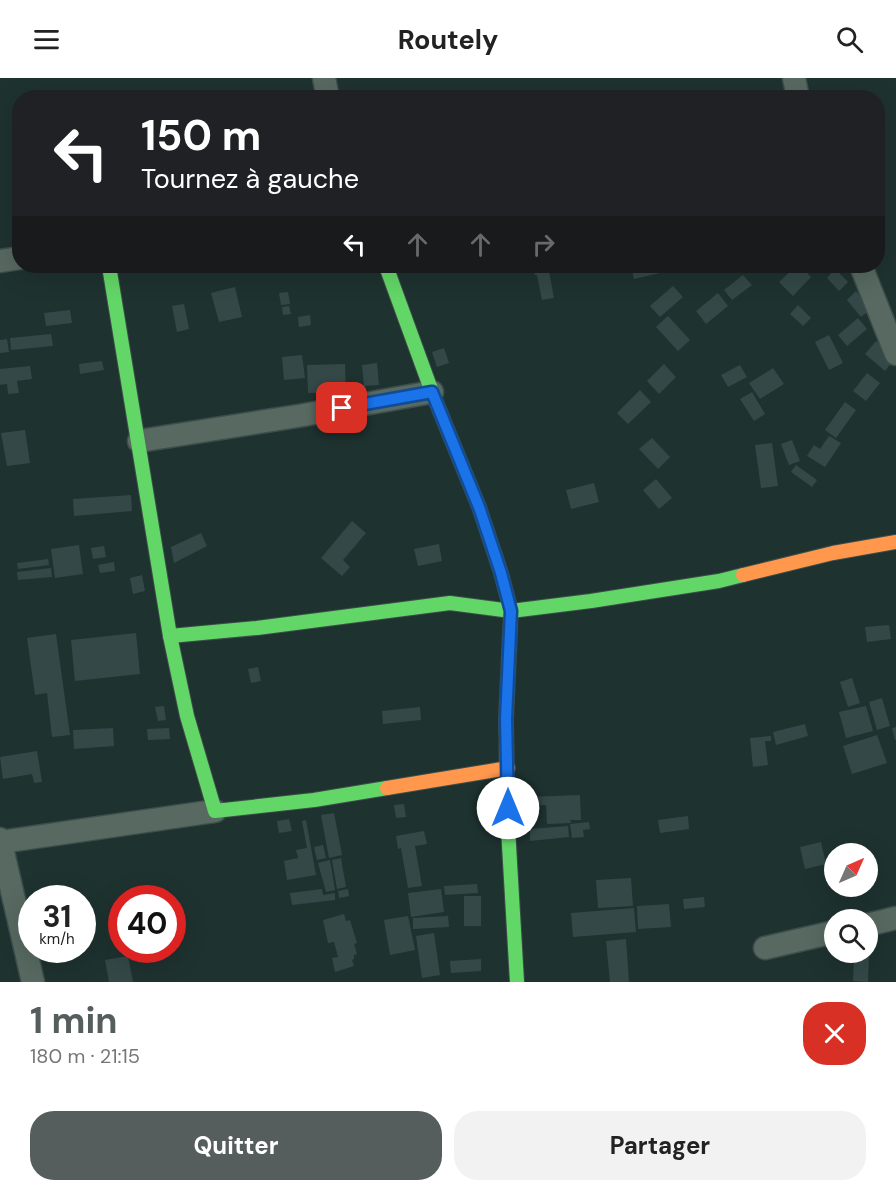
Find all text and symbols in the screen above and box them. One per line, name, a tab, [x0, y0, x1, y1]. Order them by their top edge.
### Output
text: Routely	[398, 22, 498, 57]
icon: menu	[30, 23, 63, 56]
icon: search	[833, 23, 866, 56]
text: 150 m	[141, 108, 261, 163]
icon: left	[42, 114, 120, 192]
text: Tournez à gauche	[141, 161, 359, 196]
icon: left	[338, 228, 371, 261]
icon: ahead	[401, 228, 434, 261]
icon: ahead	[464, 228, 497, 261]
icon: right	[527, 228, 560, 261]
pin	[316, 382, 367, 433]
icon: arrive	[325, 391, 358, 424]
position arrow	[476, 776, 540, 840]
north arrow	[824, 843, 878, 897]
map controls	[824, 843, 878, 963]
speed limit sign: 40	[108, 885, 186, 963]
text: 31	[43, 897, 71, 936]
button: search	[824, 909, 878, 963]
text: km/h	[39, 929, 75, 949]
text: 1 min	[30, 997, 118, 1044]
button: close	[803, 1002, 866, 1065]
text: 180 m · 21:15	[30, 1043, 140, 1069]
button: Quitter	[30, 1111, 442, 1180]
button: Partager	[454, 1111, 866, 1180]

